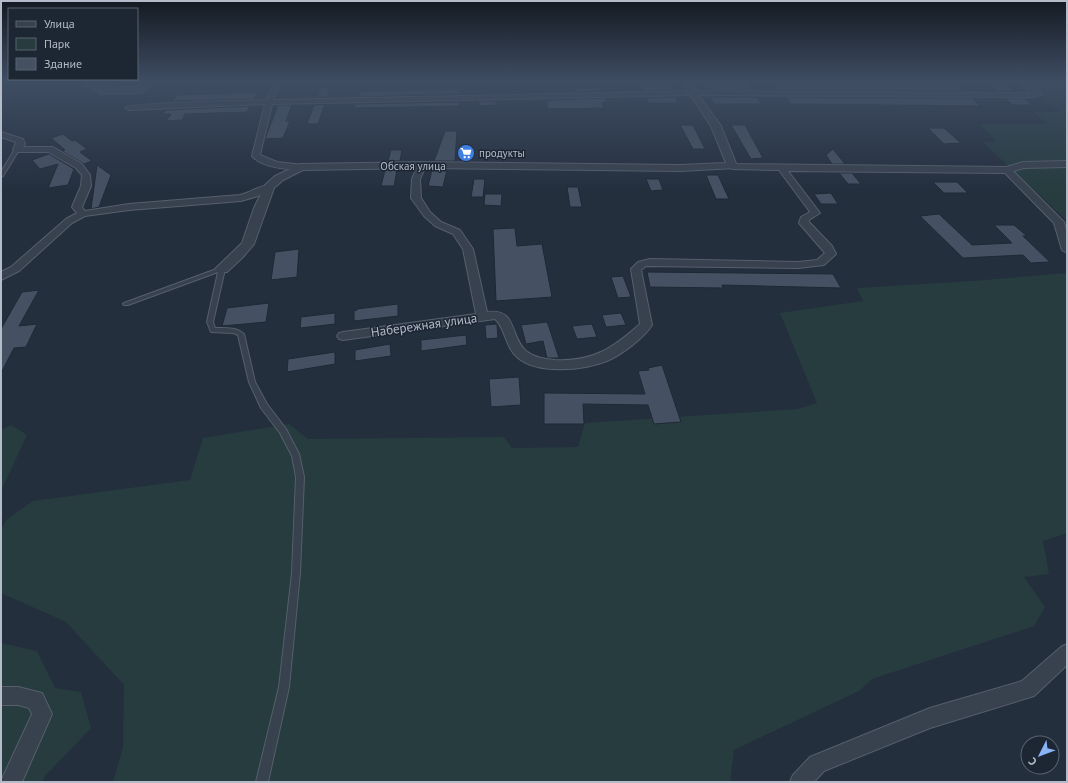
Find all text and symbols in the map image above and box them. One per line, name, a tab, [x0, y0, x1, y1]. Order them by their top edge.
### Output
legend	[8, 8, 138, 80]
text: Улица	[44, 16, 75, 31]
text: Парк	[44, 36, 70, 51]
text: Здание	[44, 56, 82, 71]
supermarket icon: продукты	[456, 143, 476, 163]
place label: продукты	[479, 146, 525, 160]
street label: Обская улица	[380, 159, 446, 173]
street label: Набережная улица	[370, 309, 478, 341]
north arrow	[1020, 735, 1060, 775]
text: С	[1025, 755, 1040, 769]

